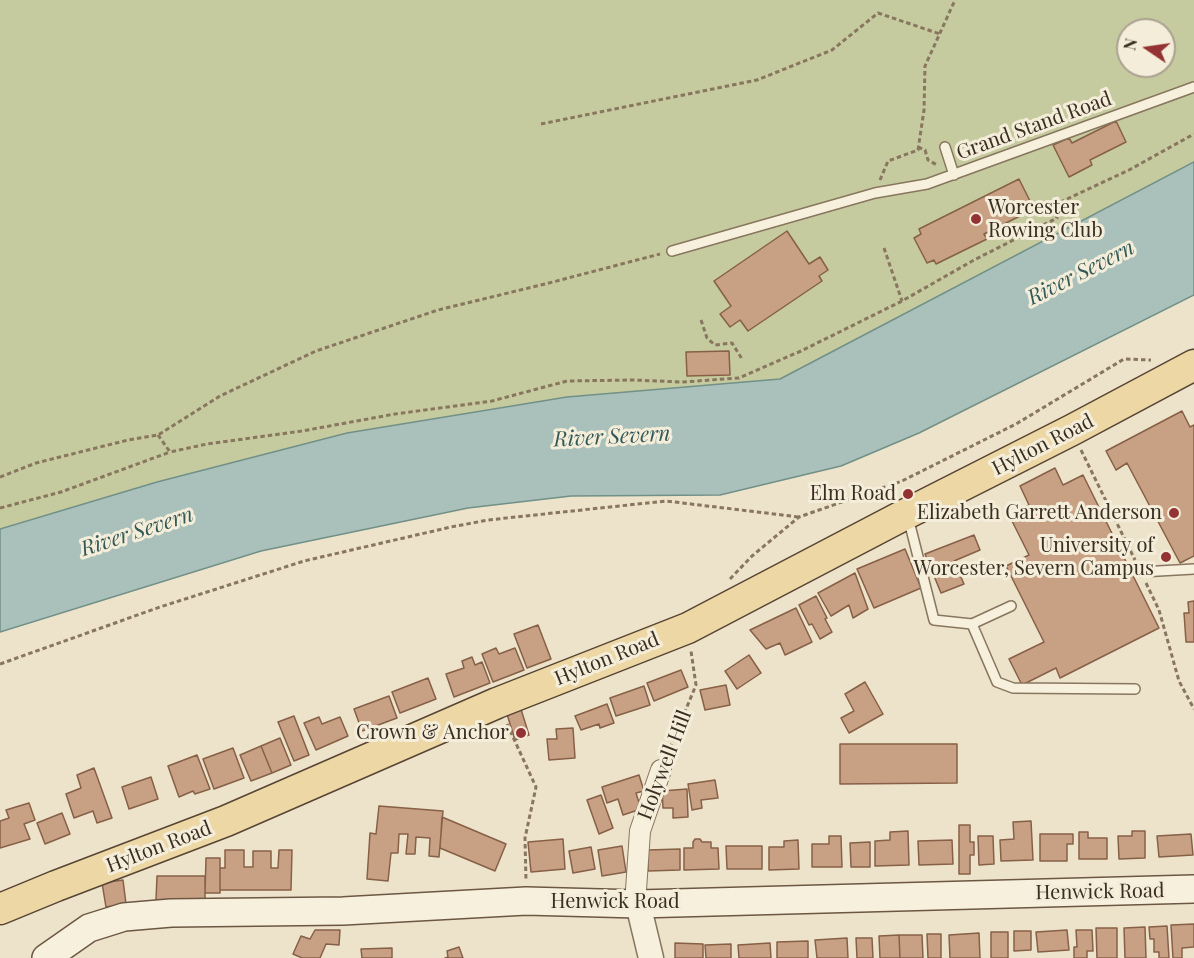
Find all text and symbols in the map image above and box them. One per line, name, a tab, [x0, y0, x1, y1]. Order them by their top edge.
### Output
north arrow	[1116, 18, 1176, 78]
text: N	[1118, 36, 1141, 52]
street label: Grand Stand Road	[953, 87, 1115, 165]
place label: Worcester Rowing Club	[988, 196, 1103, 243]
marker: Worcester Rowing Club	[969, 212, 983, 226]
water label: River Severn	[1023, 235, 1139, 311]
street label: Hylton Road	[988, 409, 1098, 481]
water label: River Severn	[553, 421, 671, 453]
place label: Elm Road	[810, 482, 896, 506]
marker: Elm Road	[901, 487, 915, 501]
place label: Elizabeth Garrett Anderson	[917, 501, 1162, 525]
water label: River Severn	[78, 502, 196, 562]
marker: Elizabeth Garrett Anderson	[1167, 506, 1181, 520]
place label: University of Worcester, Severn Campus	[913, 534, 1154, 581]
marker: University of Worcester, Severn Campus	[1159, 550, 1173, 564]
street label: Hylton Road	[551, 627, 663, 691]
street label: Holywell Hill	[633, 707, 697, 823]
place label: Crown & Anchor	[356, 721, 509, 745]
marker: Crown & Anchor	[514, 726, 528, 740]
street label: Hylton Road	[103, 816, 215, 878]
street label: Henwick Road	[1035, 879, 1165, 905]
street label: Henwick Road	[550, 890, 680, 914]

